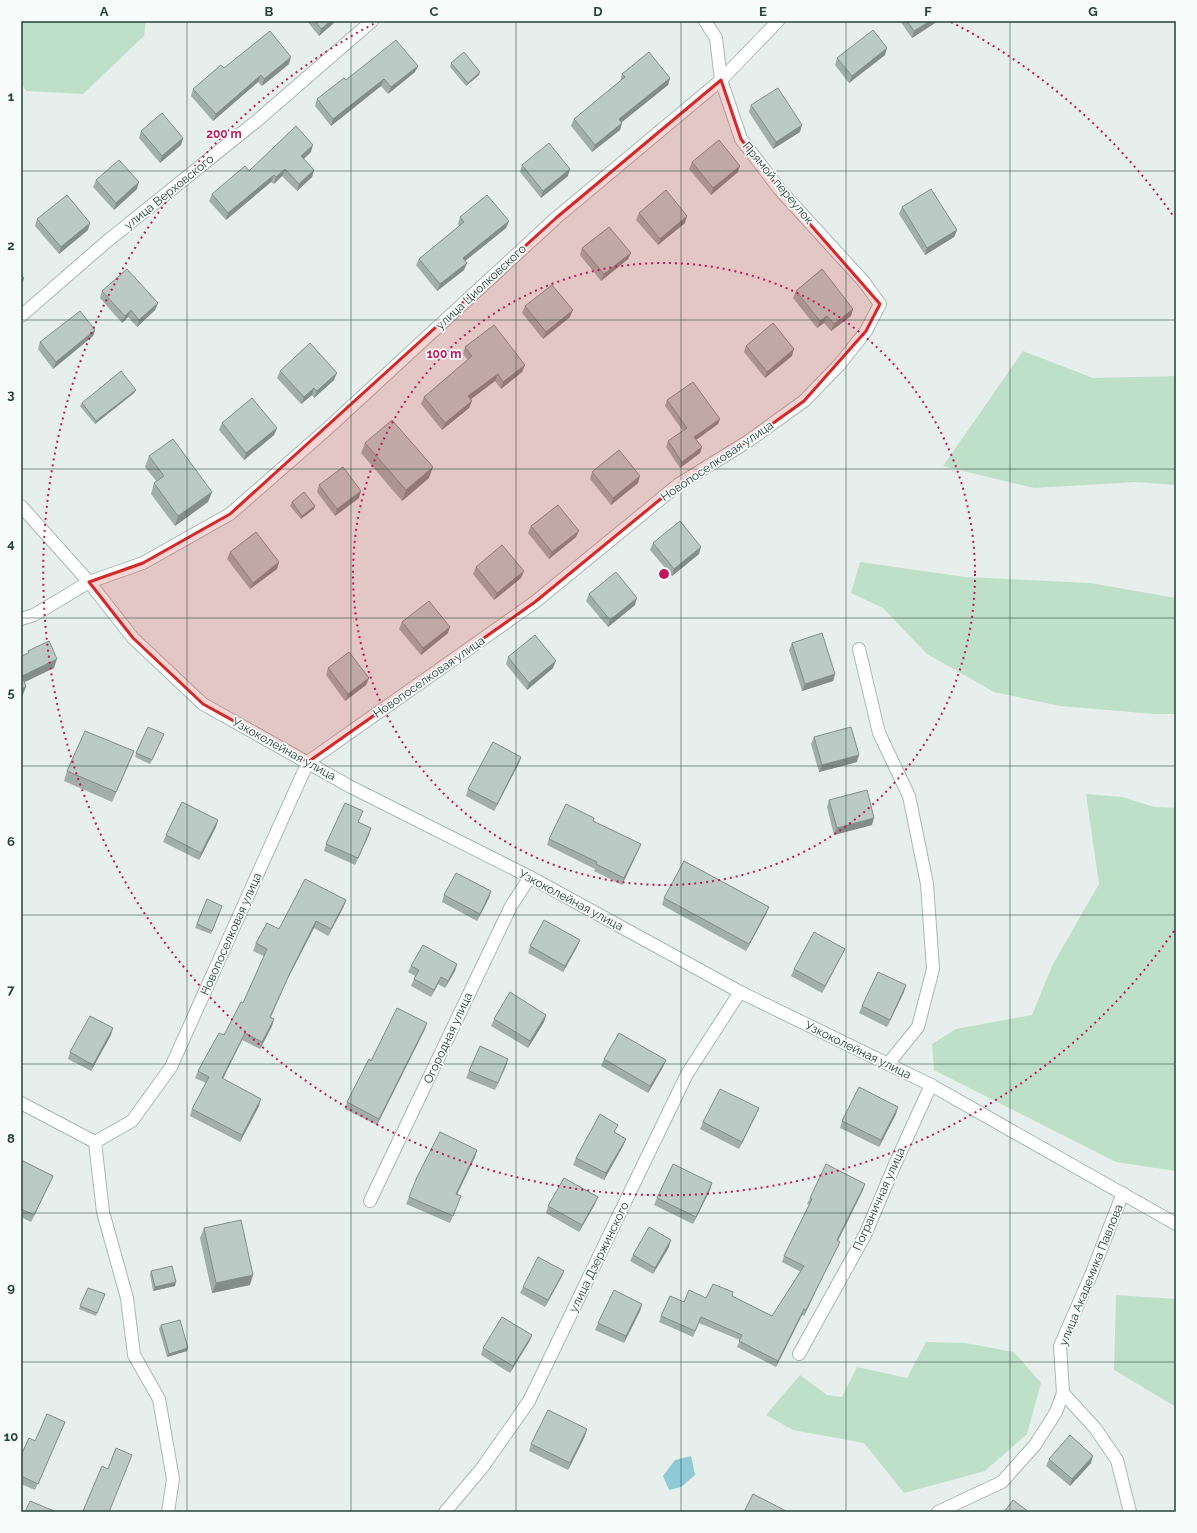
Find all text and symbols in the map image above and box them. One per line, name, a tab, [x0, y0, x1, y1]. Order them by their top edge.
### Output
text: A	[100, 4, 109, 19]
text: B	[265, 4, 274, 19]
text: C	[430, 4, 439, 19]
text: D	[593, 4, 603, 19]
text: E	[759, 4, 767, 19]
text: F	[924, 4, 932, 19]
text: G	[1088, 4, 1098, 19]
text: 1	[8, 89, 15, 104]
text: 200 m	[206, 127, 242, 141]
street label: Прямой переулок	[740, 139, 816, 227]
street label: улица Верховского	[122, 152, 216, 232]
text: 2	[7, 238, 15, 253]
street label: улица Циолковского	[433, 242, 529, 332]
text: 100 m	[427, 347, 461, 361]
text: 3	[7, 387, 15, 402]
street label: Новопоселковая улица	[658, 418, 776, 504]
text: 4	[7, 536, 15, 551]
centre of rings	[657, 567, 671, 581]
street label: Новопоселковая улица	[371, 633, 487, 721]
text: 5	[7, 685, 15, 700]
street label: Узкоколейная улица	[230, 715, 338, 783]
text: 6	[7, 834, 15, 849]
street label: Узкоколейная улица	[516, 866, 626, 934]
street label: Новопоселковая улица	[198, 871, 264, 997]
text: 7	[7, 982, 15, 997]
street label: Огородная улица	[421, 990, 475, 1086]
street label: Узкоколейная улица	[803, 1018, 913, 1082]
text: 8	[7, 1131, 15, 1146]
street label: Пограничная улица	[850, 1145, 908, 1253]
street label: улица Дзержинского	[566, 1199, 632, 1315]
street label: улица Академика Павлова	[1056, 1202, 1126, 1348]
text: 9	[7, 1280, 15, 1295]
text: 10	[4, 1429, 18, 1444]

